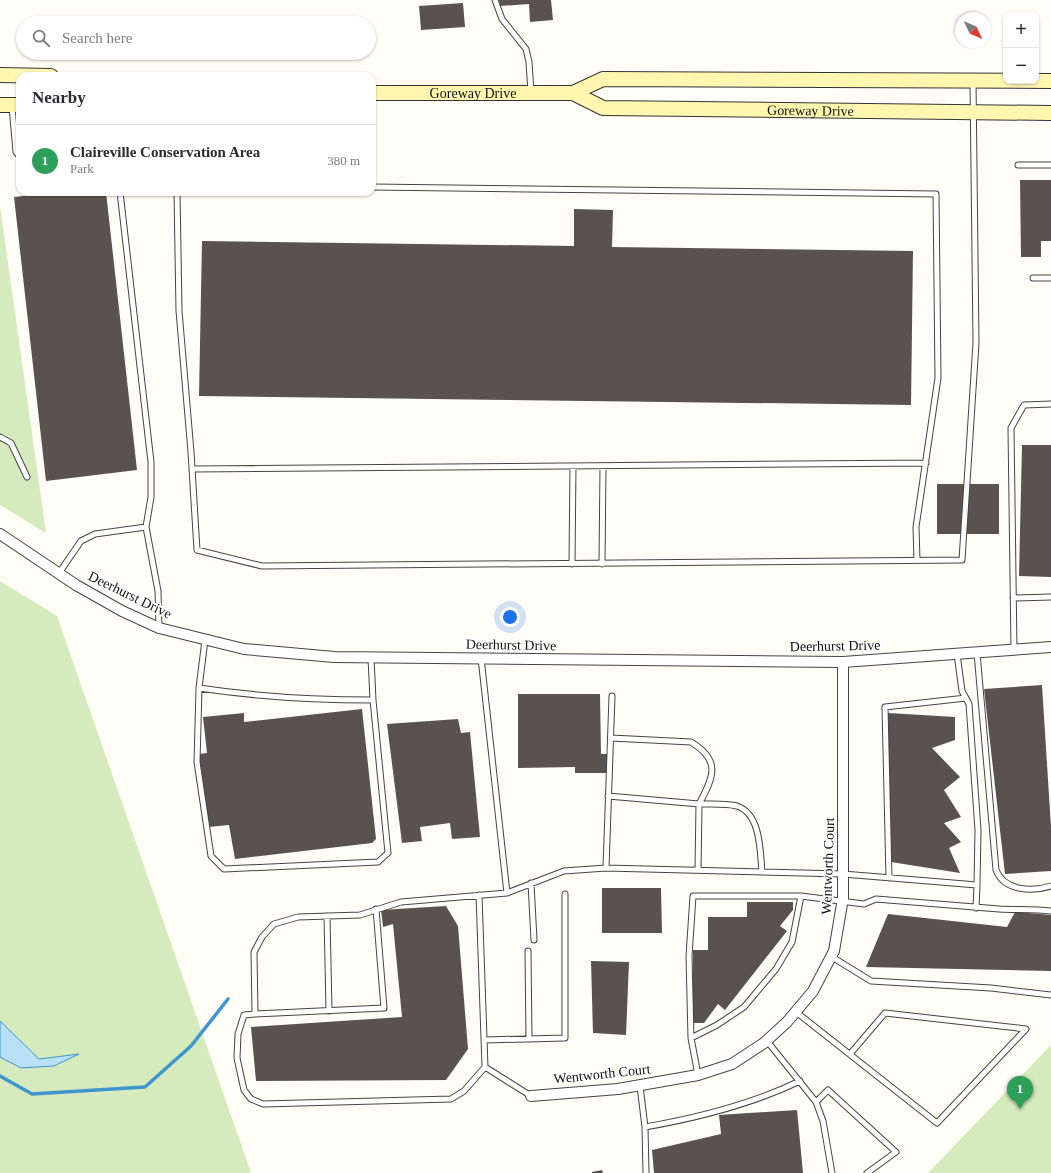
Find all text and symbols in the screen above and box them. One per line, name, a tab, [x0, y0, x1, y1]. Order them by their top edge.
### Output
north arrow	[955, 12, 991, 48]
map controls	[1003, 12, 1039, 84]
button: +	[1003, 12, 1039, 48]
search box	[16, 16, 376, 60]
icon: search	[30, 27, 52, 49]
text: Search here	[62, 30, 132, 46]
button: −	[1003, 48, 1039, 84]
street label: Goreway Drive	[430, 86, 516, 101]
text: Nearby	[32, 88, 86, 107]
street label: Goreway Drive	[767, 102, 854, 118]
text: Claireville Conservation Area	[70, 144, 260, 160]
text: 1	[42, 153, 48, 168]
text: 380 m	[327, 153, 360, 168]
text: Park	[70, 161, 94, 176]
street label: Deerhurst Drive	[86, 568, 174, 622]
your location	[500, 607, 520, 627]
street label: Deerhurst Drive	[466, 637, 556, 653]
street label: Deerhurst Drive	[790, 638, 880, 654]
street label: Wentworth Court	[819, 817, 837, 915]
street label: Wentworth Court	[553, 1061, 651, 1087]
pin: 1	[1007, 1076, 1033, 1109]

